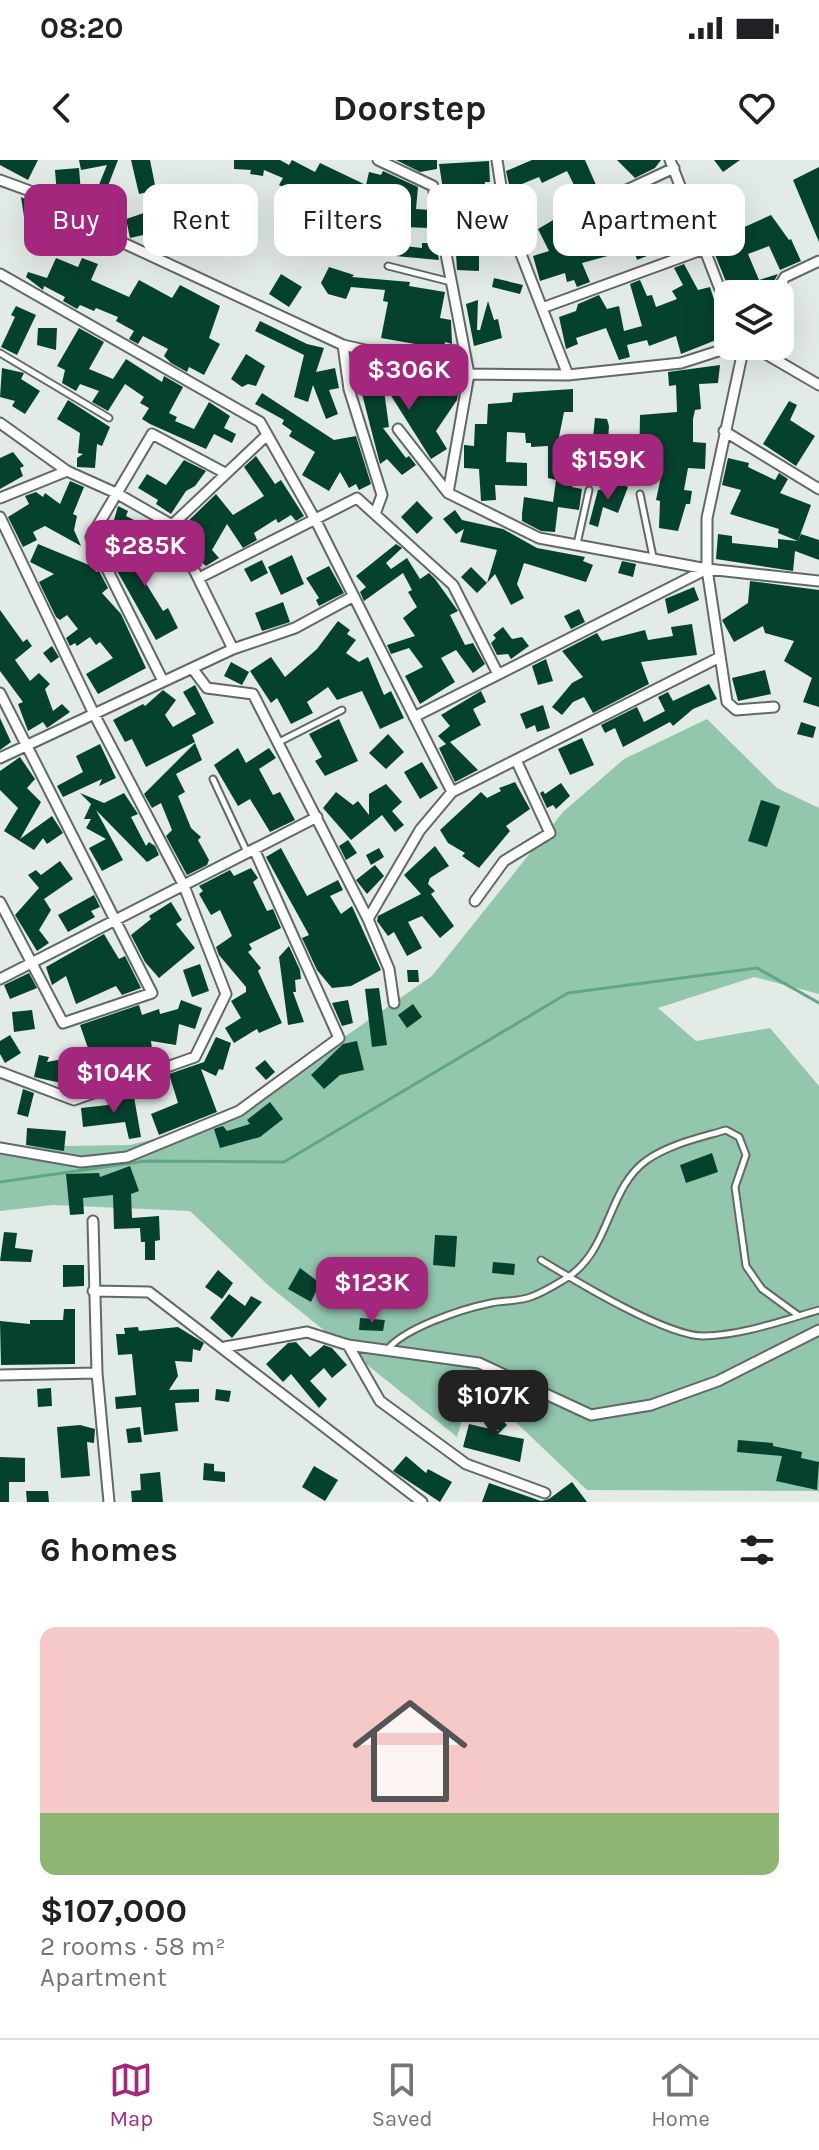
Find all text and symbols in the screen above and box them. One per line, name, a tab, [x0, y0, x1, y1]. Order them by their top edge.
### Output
text: 08:20	[40, 10, 124, 46]
icon: back	[40, 86, 84, 130]
icon: heart	[735, 86, 779, 130]
text: Doorstep	[333, 87, 486, 129]
chip: Buy	[24, 184, 127, 256]
chip: Rent	[143, 184, 258, 256]
chip: Filters	[274, 184, 411, 256]
chip: New	[427, 184, 537, 256]
chip: Apartment	[553, 184, 745, 256]
map controls	[714, 280, 794, 360]
button: layers	[714, 280, 794, 360]
pin: $306K	[353, 344, 465, 412]
text: $306K	[367, 354, 451, 385]
pin: $159K	[552, 434, 664, 502]
text: $159K	[570, 444, 646, 475]
pin: $285K	[89, 520, 201, 588]
text: $285K	[104, 530, 186, 561]
pin: $104K	[58, 1047, 170, 1115]
text: $104K	[76, 1057, 152, 1088]
pin: $123K	[316, 1257, 428, 1325]
text: $123K	[334, 1267, 410, 1298]
pin: $107K	[437, 1370, 549, 1438]
text: $107K	[456, 1380, 530, 1411]
icon: filters	[735, 1528, 779, 1572]
text: 6 homes	[40, 1530, 178, 1570]
icon: home	[338, 1679, 482, 1823]
text: $107,000	[40, 1891, 187, 1931]
text: 2 rooms · 58 m²	[40, 1931, 226, 1962]
text: Apartment	[40, 1962, 167, 1993]
tab: Map	[109, 2058, 153, 2132]
tab: Saved	[372, 2058, 433, 2132]
tab: Home	[651, 2058, 710, 2132]

